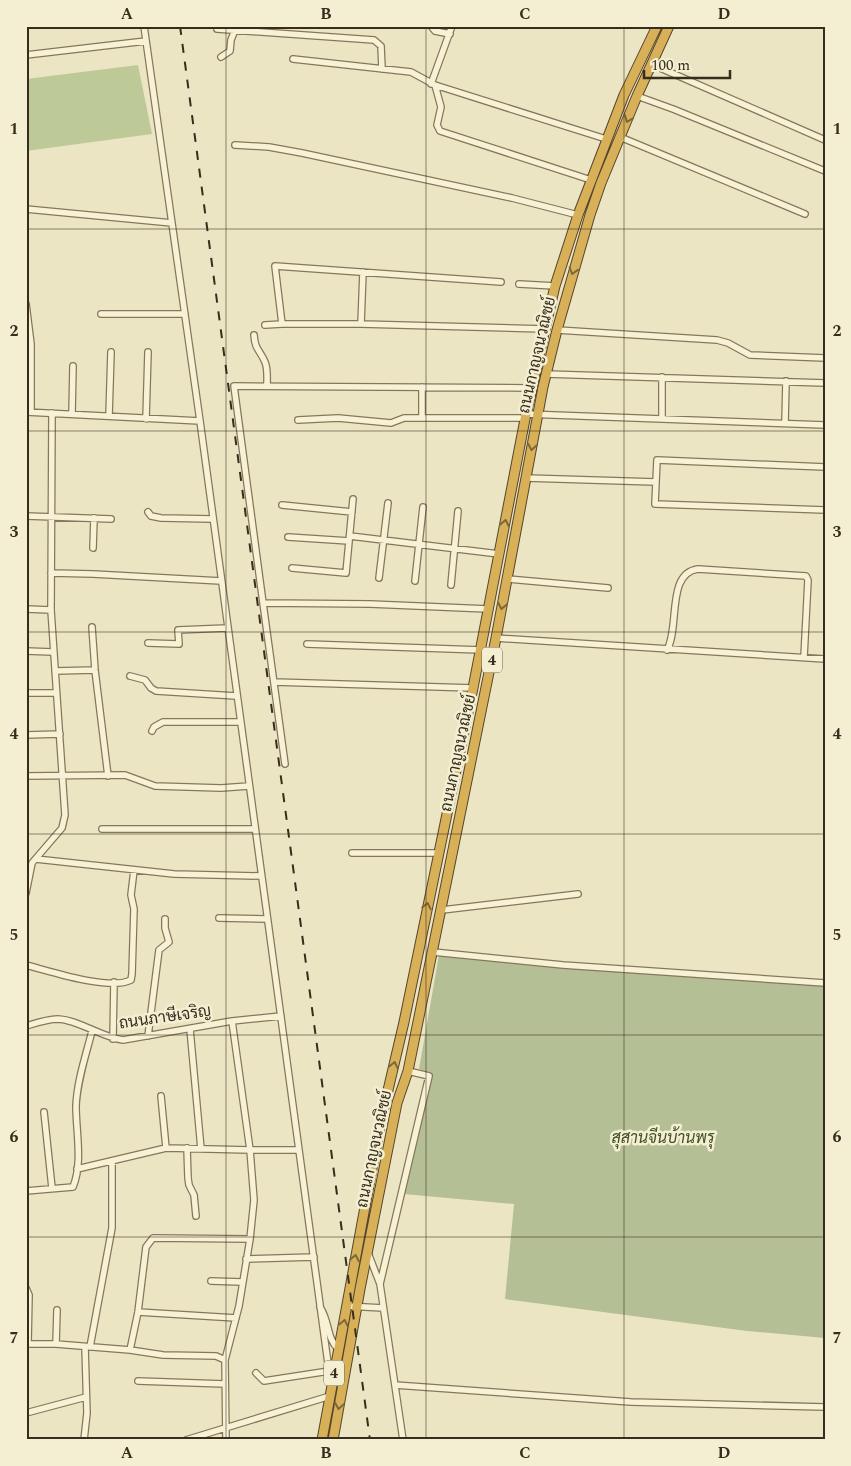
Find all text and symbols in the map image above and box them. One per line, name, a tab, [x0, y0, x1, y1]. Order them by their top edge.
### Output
text: A	[121, 2, 134, 26]
text: B	[320, 2, 332, 26]
text: C	[519, 2, 531, 26]
text: D	[718, 2, 731, 26]
scale bar	[644, 48, 730, 80]
text: 100 m	[651, 54, 690, 77]
one-way arrow	[624, 114, 634, 122]
text: 1	[10, 117, 18, 141]
text: 1	[833, 117, 841, 141]
one-way arrow	[569, 267, 579, 275]
street label: ถนนกาญจนวณิชย์	[511, 294, 562, 416]
text: 2	[10, 319, 19, 343]
text: 2	[833, 319, 842, 343]
one-way arrow	[528, 442, 538, 451]
one-way arrow	[499, 519, 509, 528]
text: 3	[10, 520, 19, 544]
text: 3	[833, 520, 842, 544]
one-way arrow	[498, 602, 508, 611]
road number: 4	[482, 648, 502, 672]
street label: ถนนกาญจนวณิชย์	[433, 692, 482, 814]
text: 4	[10, 722, 19, 746]
text: 4	[833, 722, 842, 746]
one-way arrow	[421, 901, 432, 910]
text: 5	[10, 923, 18, 947]
text: 5	[833, 923, 841, 947]
street label: ถนนภาษีเจริญ	[117, 999, 213, 1035]
one-way arrow	[388, 1060, 399, 1069]
street label: ถนนกาญจนวณิชย์	[349, 1088, 398, 1210]
text: 6	[10, 1125, 19, 1149]
text: 6	[833, 1125, 842, 1149]
park label: สุสานจีนบ้านพรุ	[611, 1126, 716, 1150]
one-way arrow	[349, 1254, 359, 1263]
one-way arrow	[338, 1319, 349, 1328]
text: 7	[10, 1326, 19, 1350]
text: 7	[833, 1326, 842, 1350]
road number: 4	[324, 1360, 344, 1386]
one-way arrow	[334, 1402, 344, 1411]
text: A	[121, 1441, 134, 1465]
text: B	[320, 1441, 332, 1465]
text: C	[519, 1441, 531, 1465]
text: D	[718, 1441, 731, 1465]

